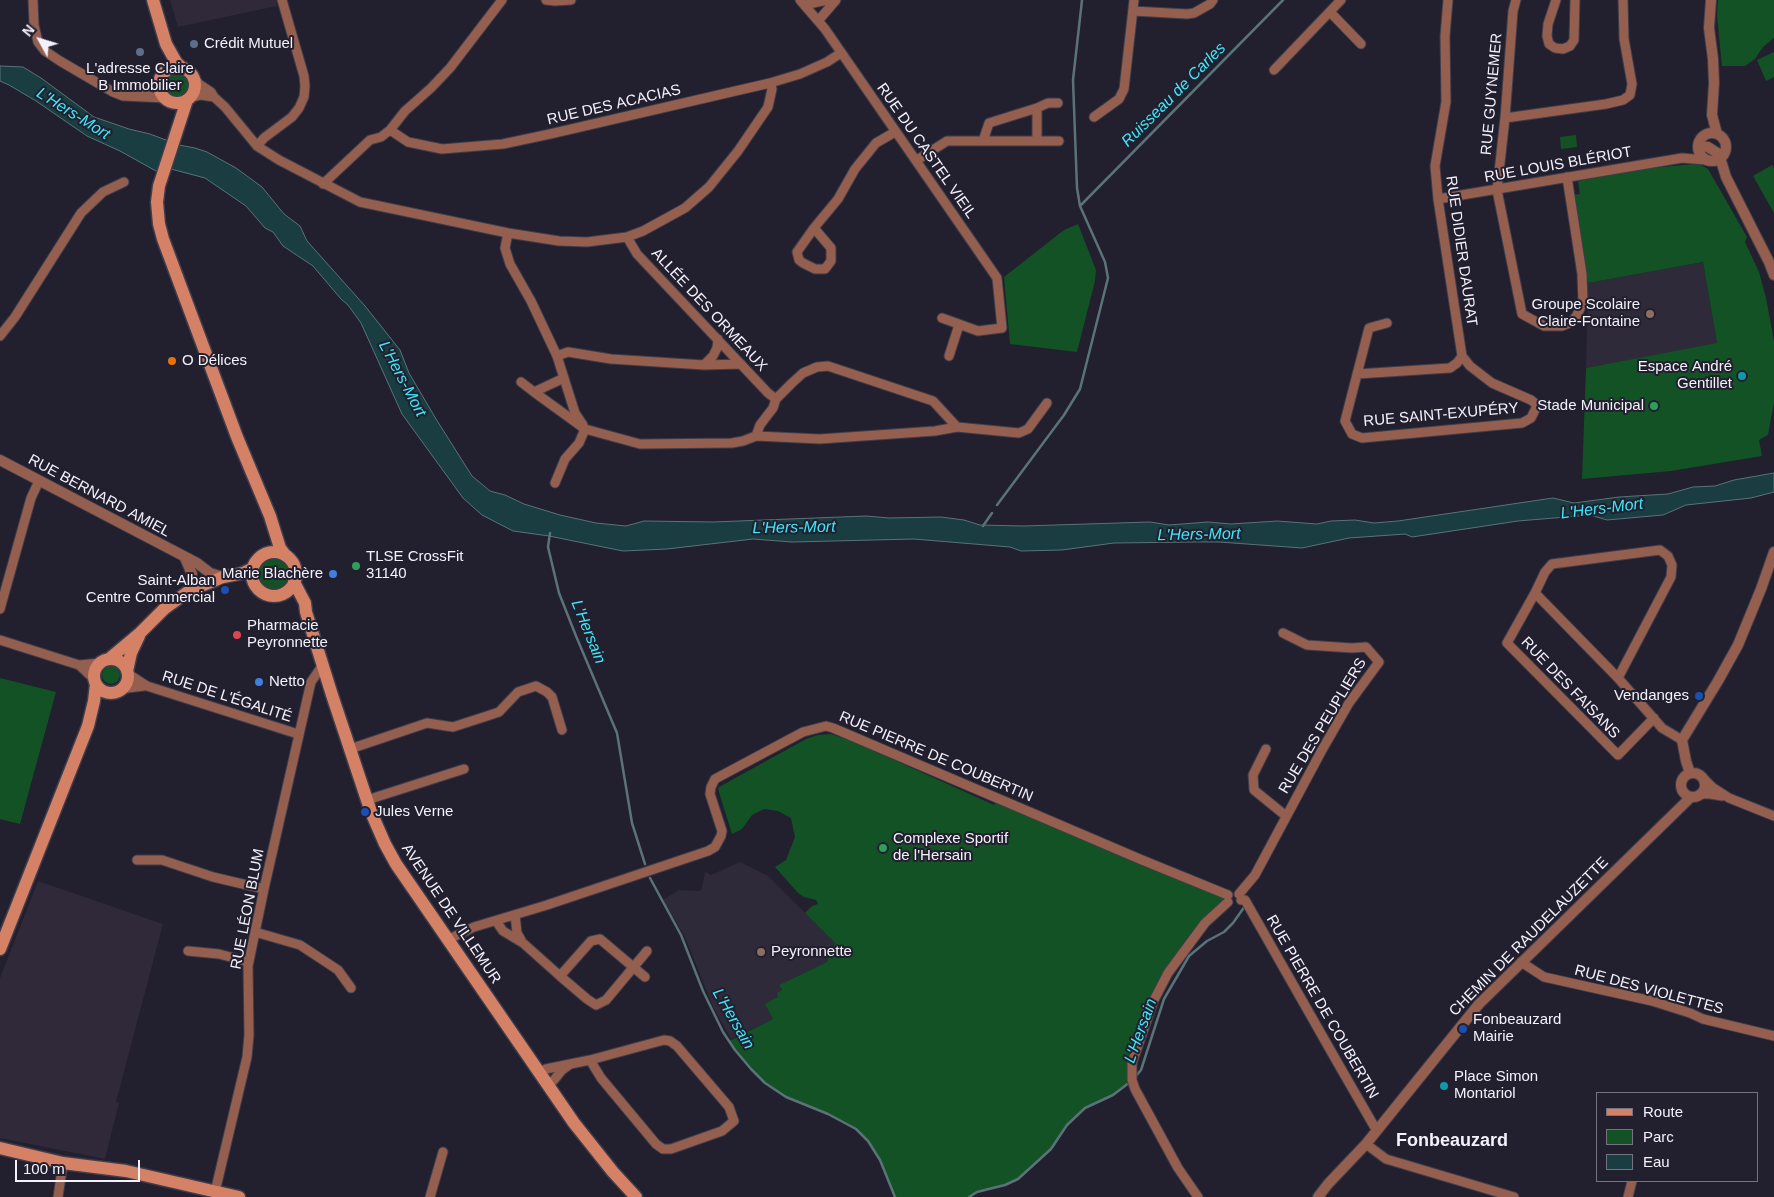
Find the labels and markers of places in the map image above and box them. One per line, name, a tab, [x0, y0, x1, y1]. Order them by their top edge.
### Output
place label: Crédit Mutuel	[204, 35, 293, 53]
marker: Crédit Mutuel	[188, 38, 200, 50]
marker: L'adresse Claire B Immobilier	[134, 46, 146, 58]
place label: L'adresse Claire B Immobilier	[86, 60, 194, 95]
place label: Groupe Scolaire Claire-Fontaine	[1532, 296, 1640, 331]
marker: Groupe Scolaire Claire-Fontaine	[1644, 308, 1656, 320]
place label: O Délices	[182, 352, 247, 370]
marker: O Délices	[166, 355, 178, 367]
place label: Espace André Gentillet	[1638, 358, 1732, 393]
marker: Espace André Gentillet	[1736, 370, 1748, 382]
place label: Stade Municipal	[1537, 397, 1644, 415]
marker: Stade Municipal	[1648, 400, 1660, 412]
place label: TLSE CrossFit 31140	[366, 548, 464, 583]
marker: TLSE CrossFit 31140	[350, 560, 362, 572]
place label: Marie Blachère	[222, 565, 323, 583]
marker: Marie Blachère	[327, 568, 339, 580]
place label: Saint-Alban Centre Commercial	[86, 572, 215, 607]
marker: Saint-Alban Centre Commercial	[219, 584, 231, 596]
place label: Pharmacie Peyronnette	[247, 617, 328, 652]
marker: Pharmacie Peyronnette	[231, 629, 243, 641]
place label: Netto	[269, 673, 305, 691]
marker: Netto	[253, 676, 265, 688]
place label: Vendanges	[1614, 687, 1689, 705]
marker: Vendanges	[1693, 690, 1705, 702]
place label: Jules Verne	[375, 803, 453, 821]
marker: Jules Verne	[359, 806, 371, 818]
place label: Complexe Sportif de l'Hersain	[893, 830, 1008, 865]
marker: Complexe Sportif de l'Hersain	[877, 842, 889, 854]
place label: Peyronnette	[771, 943, 852, 961]
marker: Peyronnette	[755, 946, 767, 958]
place label: Fonbeauzard Mairie	[1473, 1011, 1561, 1046]
marker: Fonbeauzard Mairie	[1457, 1023, 1469, 1035]
place label: Place Simon Montariol	[1454, 1068, 1538, 1103]
marker: Place Simon Montariol	[1438, 1080, 1450, 1092]

